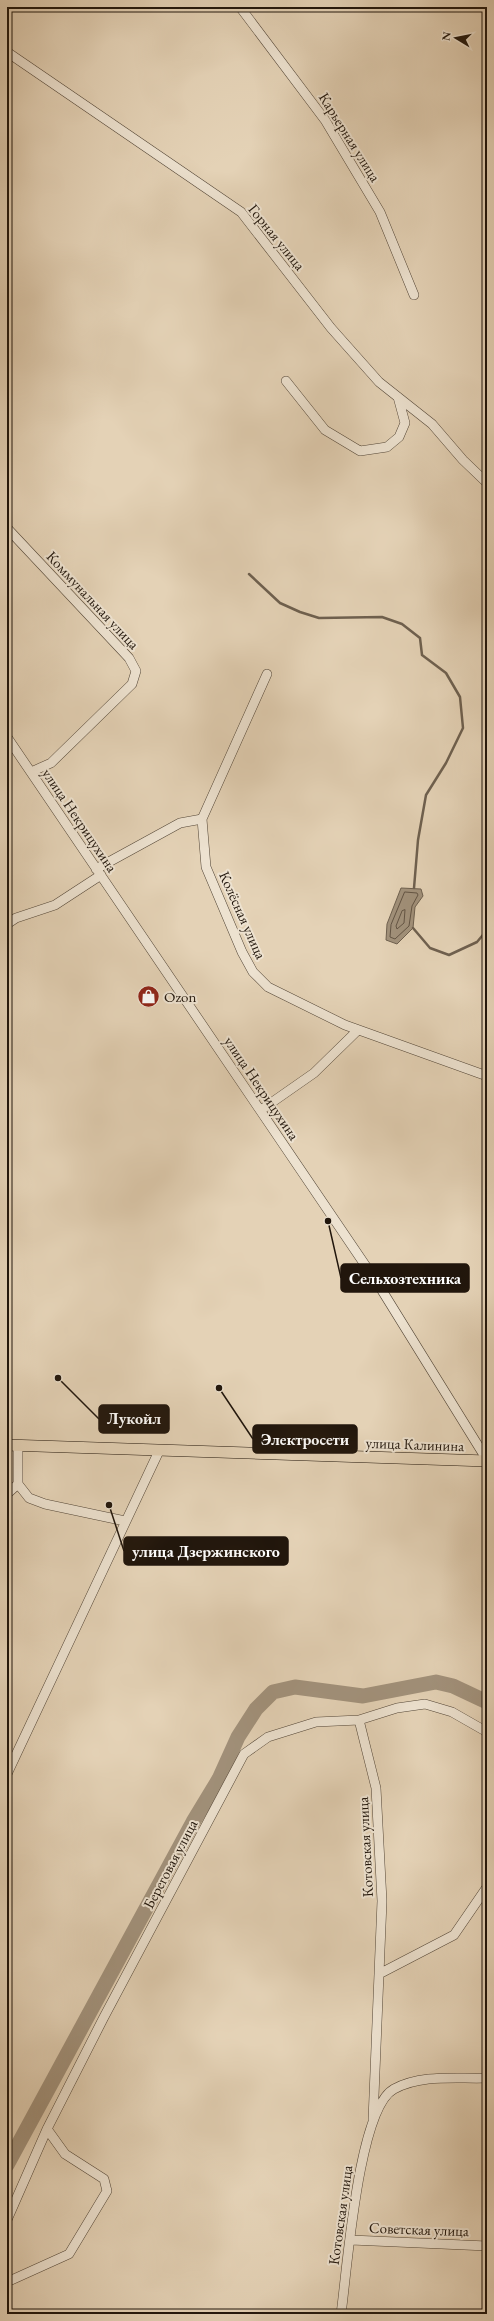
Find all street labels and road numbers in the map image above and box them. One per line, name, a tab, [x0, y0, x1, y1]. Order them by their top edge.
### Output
street label: Карьерная улица	[315, 89, 385, 185]
street label: Горная улица	[244, 200, 310, 274]
street label: Коммунальная улица	[43, 547, 143, 653]
street label: улица Некрицухина	[38, 764, 122, 876]
street label: Колёсная улица	[215, 868, 271, 962]
street label: улица Некрицухина	[220, 1032, 304, 1144]
street label: улица Калинина	[365, 1433, 465, 1455]
street label: Котовская улица	[353, 1796, 377, 1898]
street label: Береговая улица	[139, 1816, 201, 1912]
street label: Котовская улица	[324, 2164, 356, 2266]
street label: Советская улица	[369, 2218, 469, 2240]

